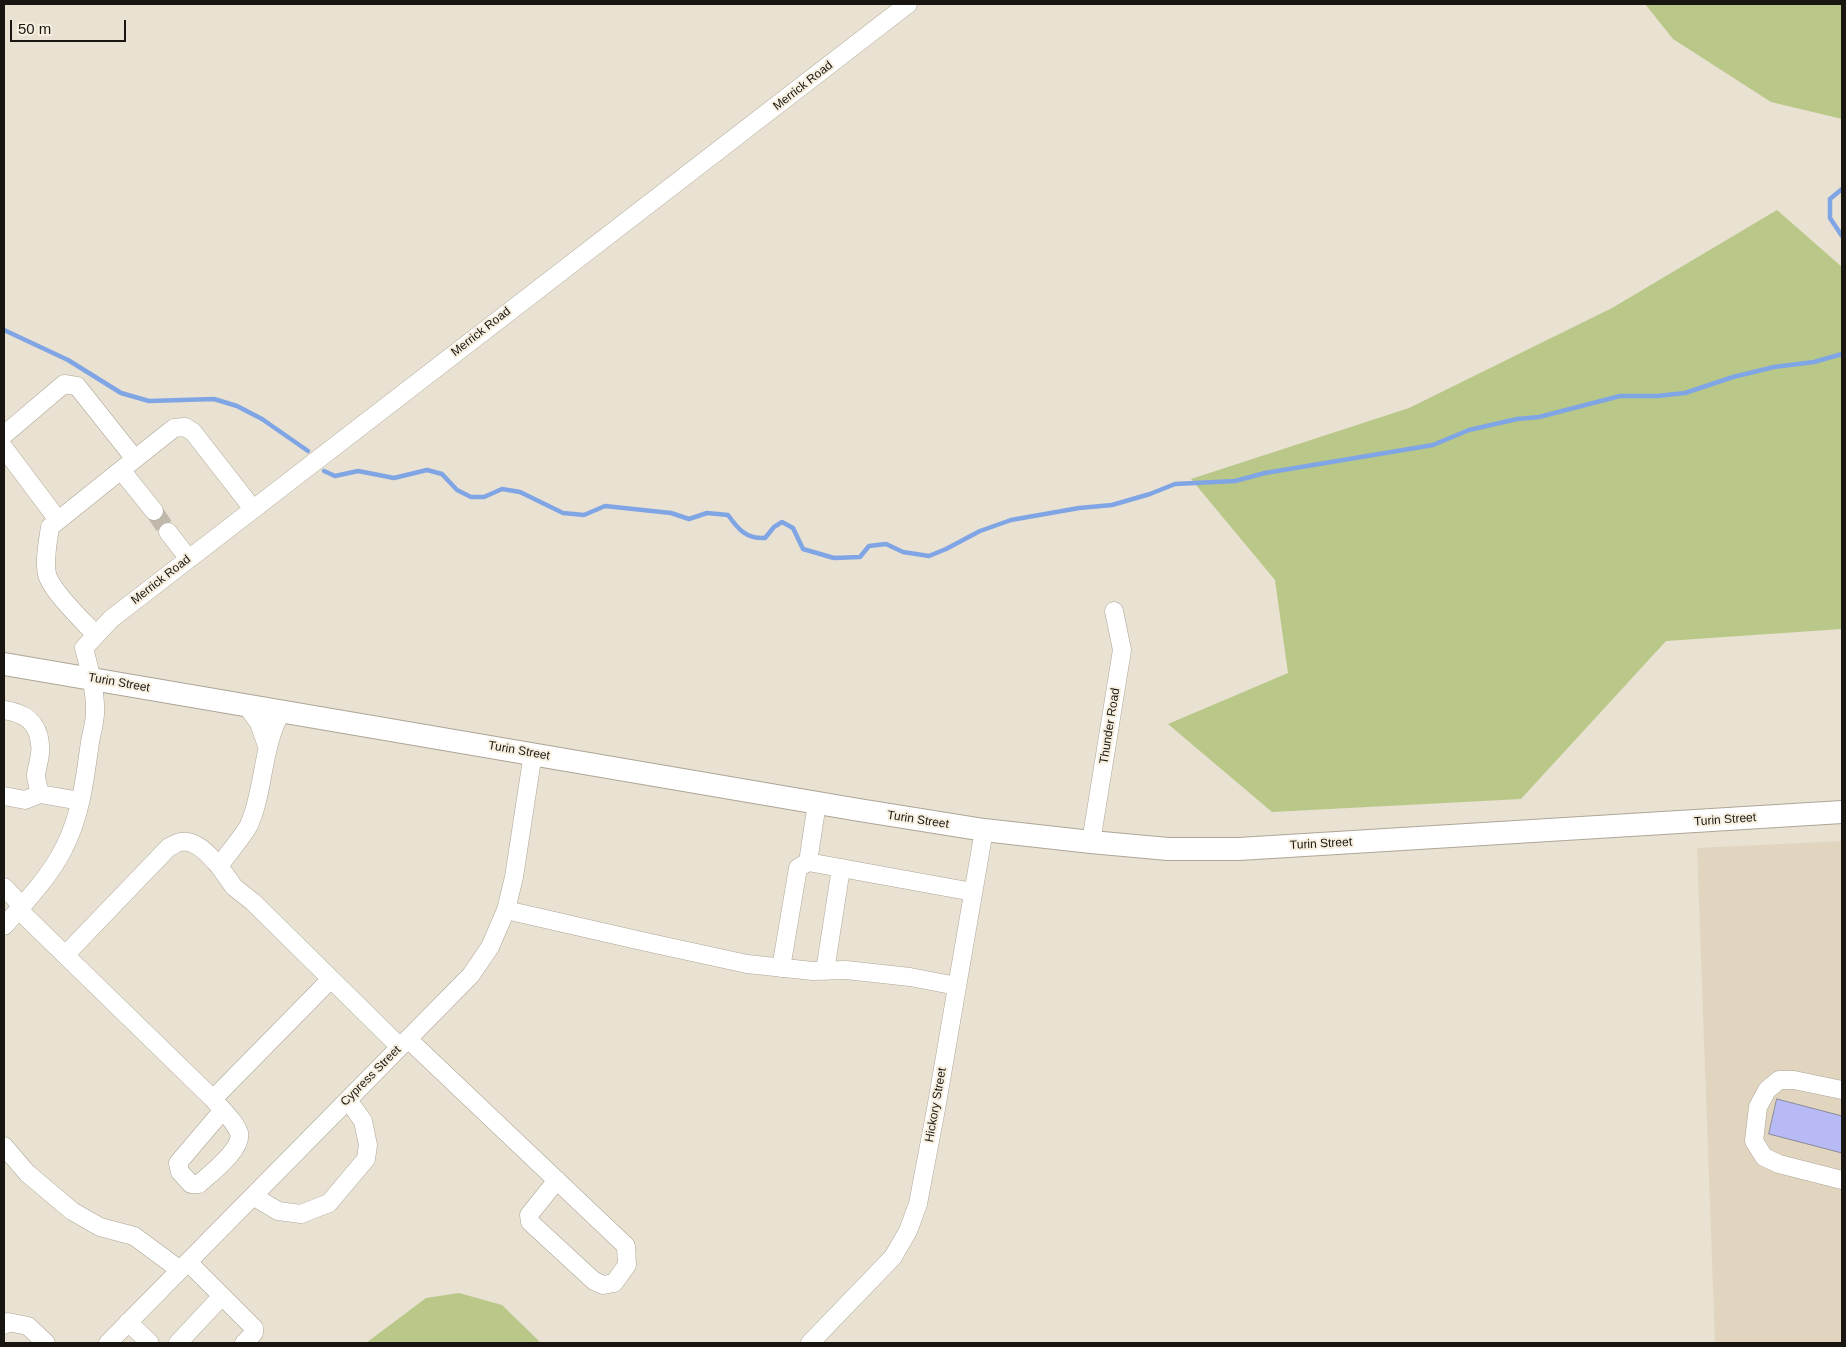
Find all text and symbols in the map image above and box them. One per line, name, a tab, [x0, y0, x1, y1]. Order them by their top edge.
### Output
scale bar	[12, 10, 129, 42]
text: 50 m	[18, 20, 51, 37]
street label: Merrick Road	[770, 58, 836, 114]
street label: Merrick Road	[448, 304, 514, 360]
street label: Merrick Road	[128, 552, 194, 608]
street label: Turin Street	[87, 671, 151, 695]
street label: Thunder Road	[1097, 687, 1123, 765]
street label: Turin Street	[487, 739, 551, 763]
street label: Turin Street	[886, 808, 950, 832]
street label: Turin Street	[1693, 811, 1757, 829]
street label: Turin Street	[1290, 835, 1352, 853]
street label: Cypress Street	[338, 1043, 404, 1109]
street label: Hickory Street	[922, 1067, 950, 1143]

